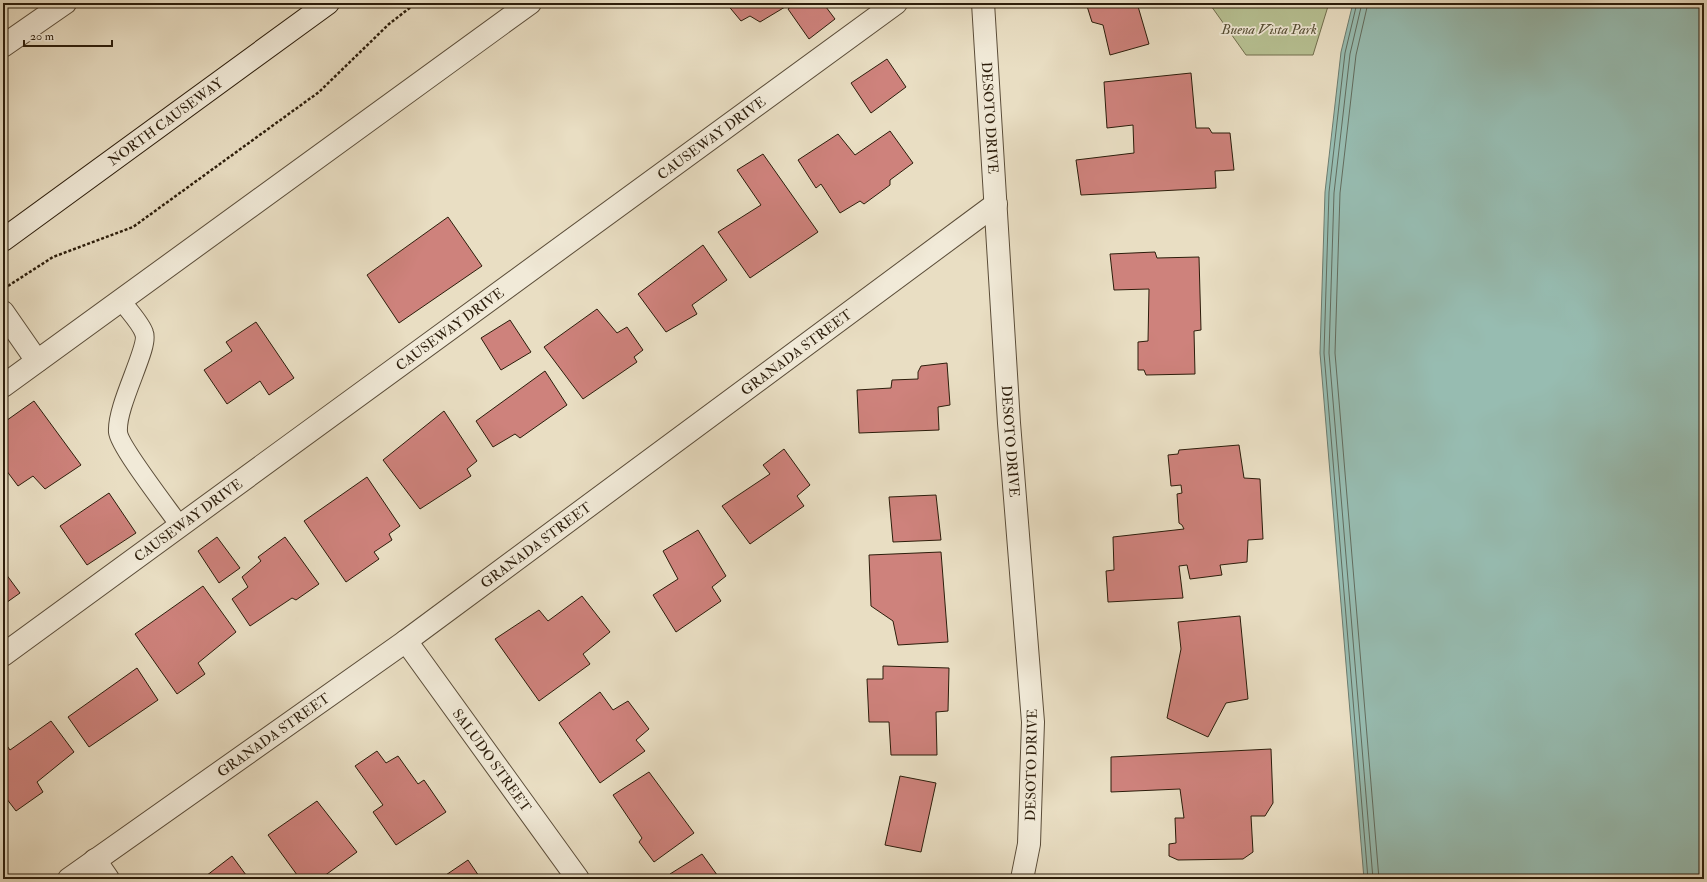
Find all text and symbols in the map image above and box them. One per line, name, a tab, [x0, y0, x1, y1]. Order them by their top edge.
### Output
park label: Buena Vista Park	[1220, 21, 1317, 38]
scale bar	[24, 22, 112, 48]
text: 20 m	[30, 29, 55, 44]
street label: DESOTO DRIVE	[978, 61, 1002, 174]
street label: NORTH CAUSEWAY	[105, 74, 227, 170]
street label: CAUSEWAY DRIVE	[654, 93, 769, 183]
street label: CAUSEWAY DRIVE	[393, 284, 507, 374]
street label: GRANADA STREET	[738, 305, 856, 399]
street label: DESOTO DRIVE	[998, 385, 1023, 498]
street label: CAUSEWAY DRIVE	[131, 475, 246, 565]
street label: GRANADA STREET	[477, 498, 595, 592]
street label: GRANADA STREET	[214, 689, 334, 781]
street label: SALUDO STREET	[449, 706, 535, 816]
street label: DESOTO DRIVE	[1022, 709, 1041, 821]

